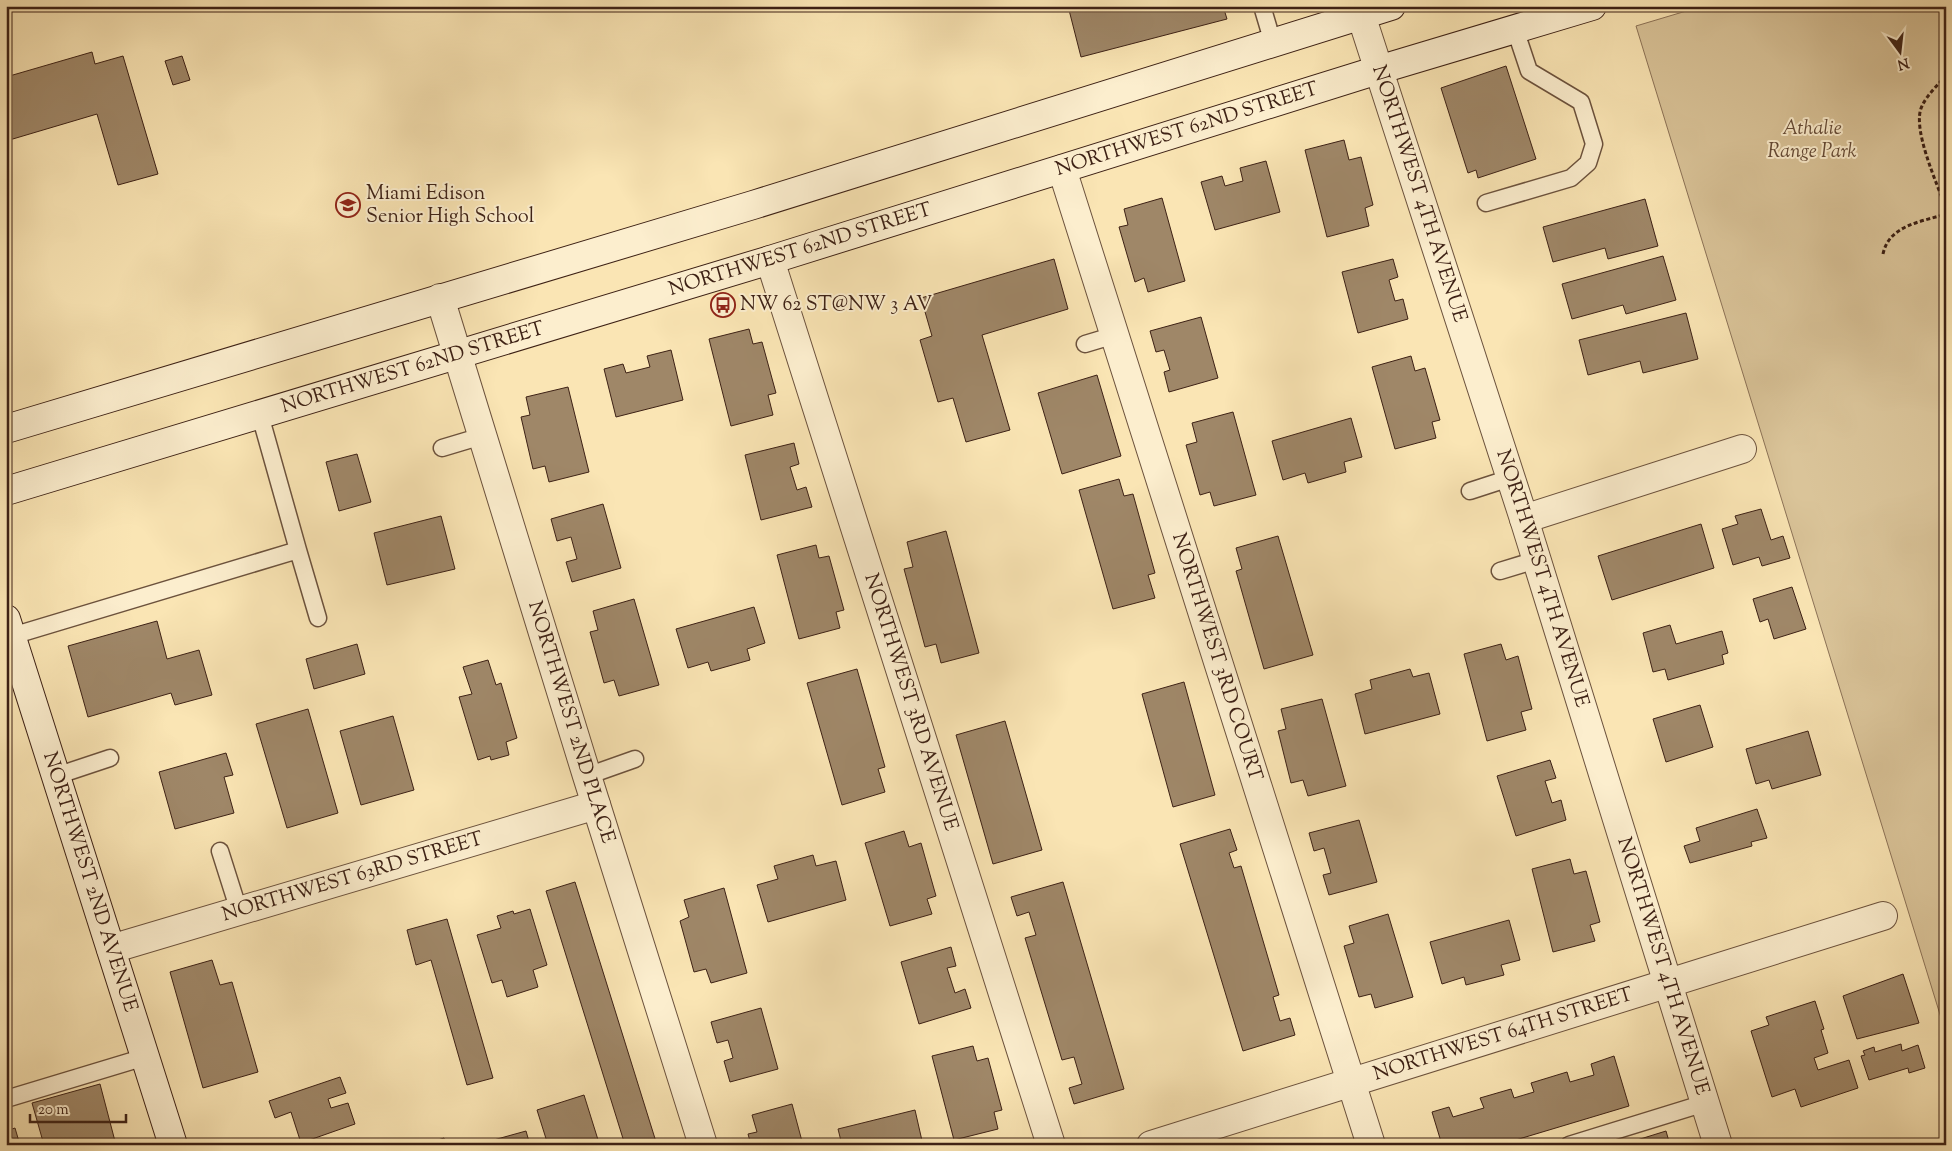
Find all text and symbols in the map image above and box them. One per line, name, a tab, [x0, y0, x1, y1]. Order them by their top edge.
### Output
north arrow	[1874, 28, 1924, 78]
text: N	[1895, 52, 1911, 74]
street label: NORTHWEST 4TH AVENUE	[1364, 62, 1474, 326]
street label: NORTHWEST 62ND STREET	[1052, 75, 1322, 184]
park label: Athalie Range Park	[1767, 115, 1857, 167]
place label: Miami Edison Senior High School	[366, 180, 535, 232]
school or university icon: Miami Edison Senior High School	[335, 192, 361, 218]
street label: NORTHWEST 62ND STREET	[665, 196, 935, 304]
place label: NW 62 ST@NW 3 AV	[740, 291, 932, 320]
bus stop icon: NW 62 ST@NW 3 AV	[710, 292, 736, 318]
street label: NORTHWEST 62ND STREET	[278, 314, 548, 422]
street label: NORTHWEST 4TH AVENUE	[1488, 446, 1596, 711]
street label: NORTHWEST 3RD COURT	[1164, 529, 1269, 785]
street label: NORTHWEST 3RD AVENUE	[856, 570, 965, 835]
street label: NORTHWEST 2ND PLACE	[520, 598, 622, 847]
street label: NORTHWEST 2ND AVENUE	[35, 748, 144, 1016]
street label: NORTHWEST 63RD STREET	[218, 825, 487, 930]
street label: NORTHWEST 4TH AVENUE	[1609, 834, 1716, 1099]
street label: NORTHWEST 64TH STREET	[1370, 981, 1637, 1089]
scale bar	[30, 1091, 126, 1123]
text: 20 m	[38, 1100, 69, 1121]

